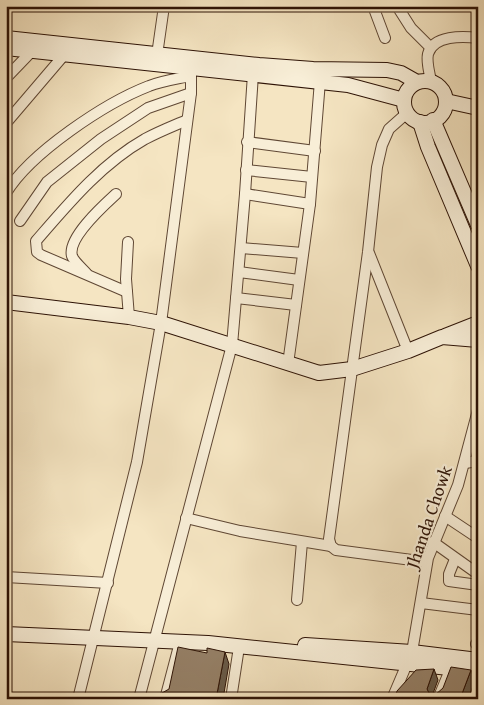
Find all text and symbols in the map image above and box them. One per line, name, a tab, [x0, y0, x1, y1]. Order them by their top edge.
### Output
street label: Jhanda Chowk	[398, 461, 459, 574]

